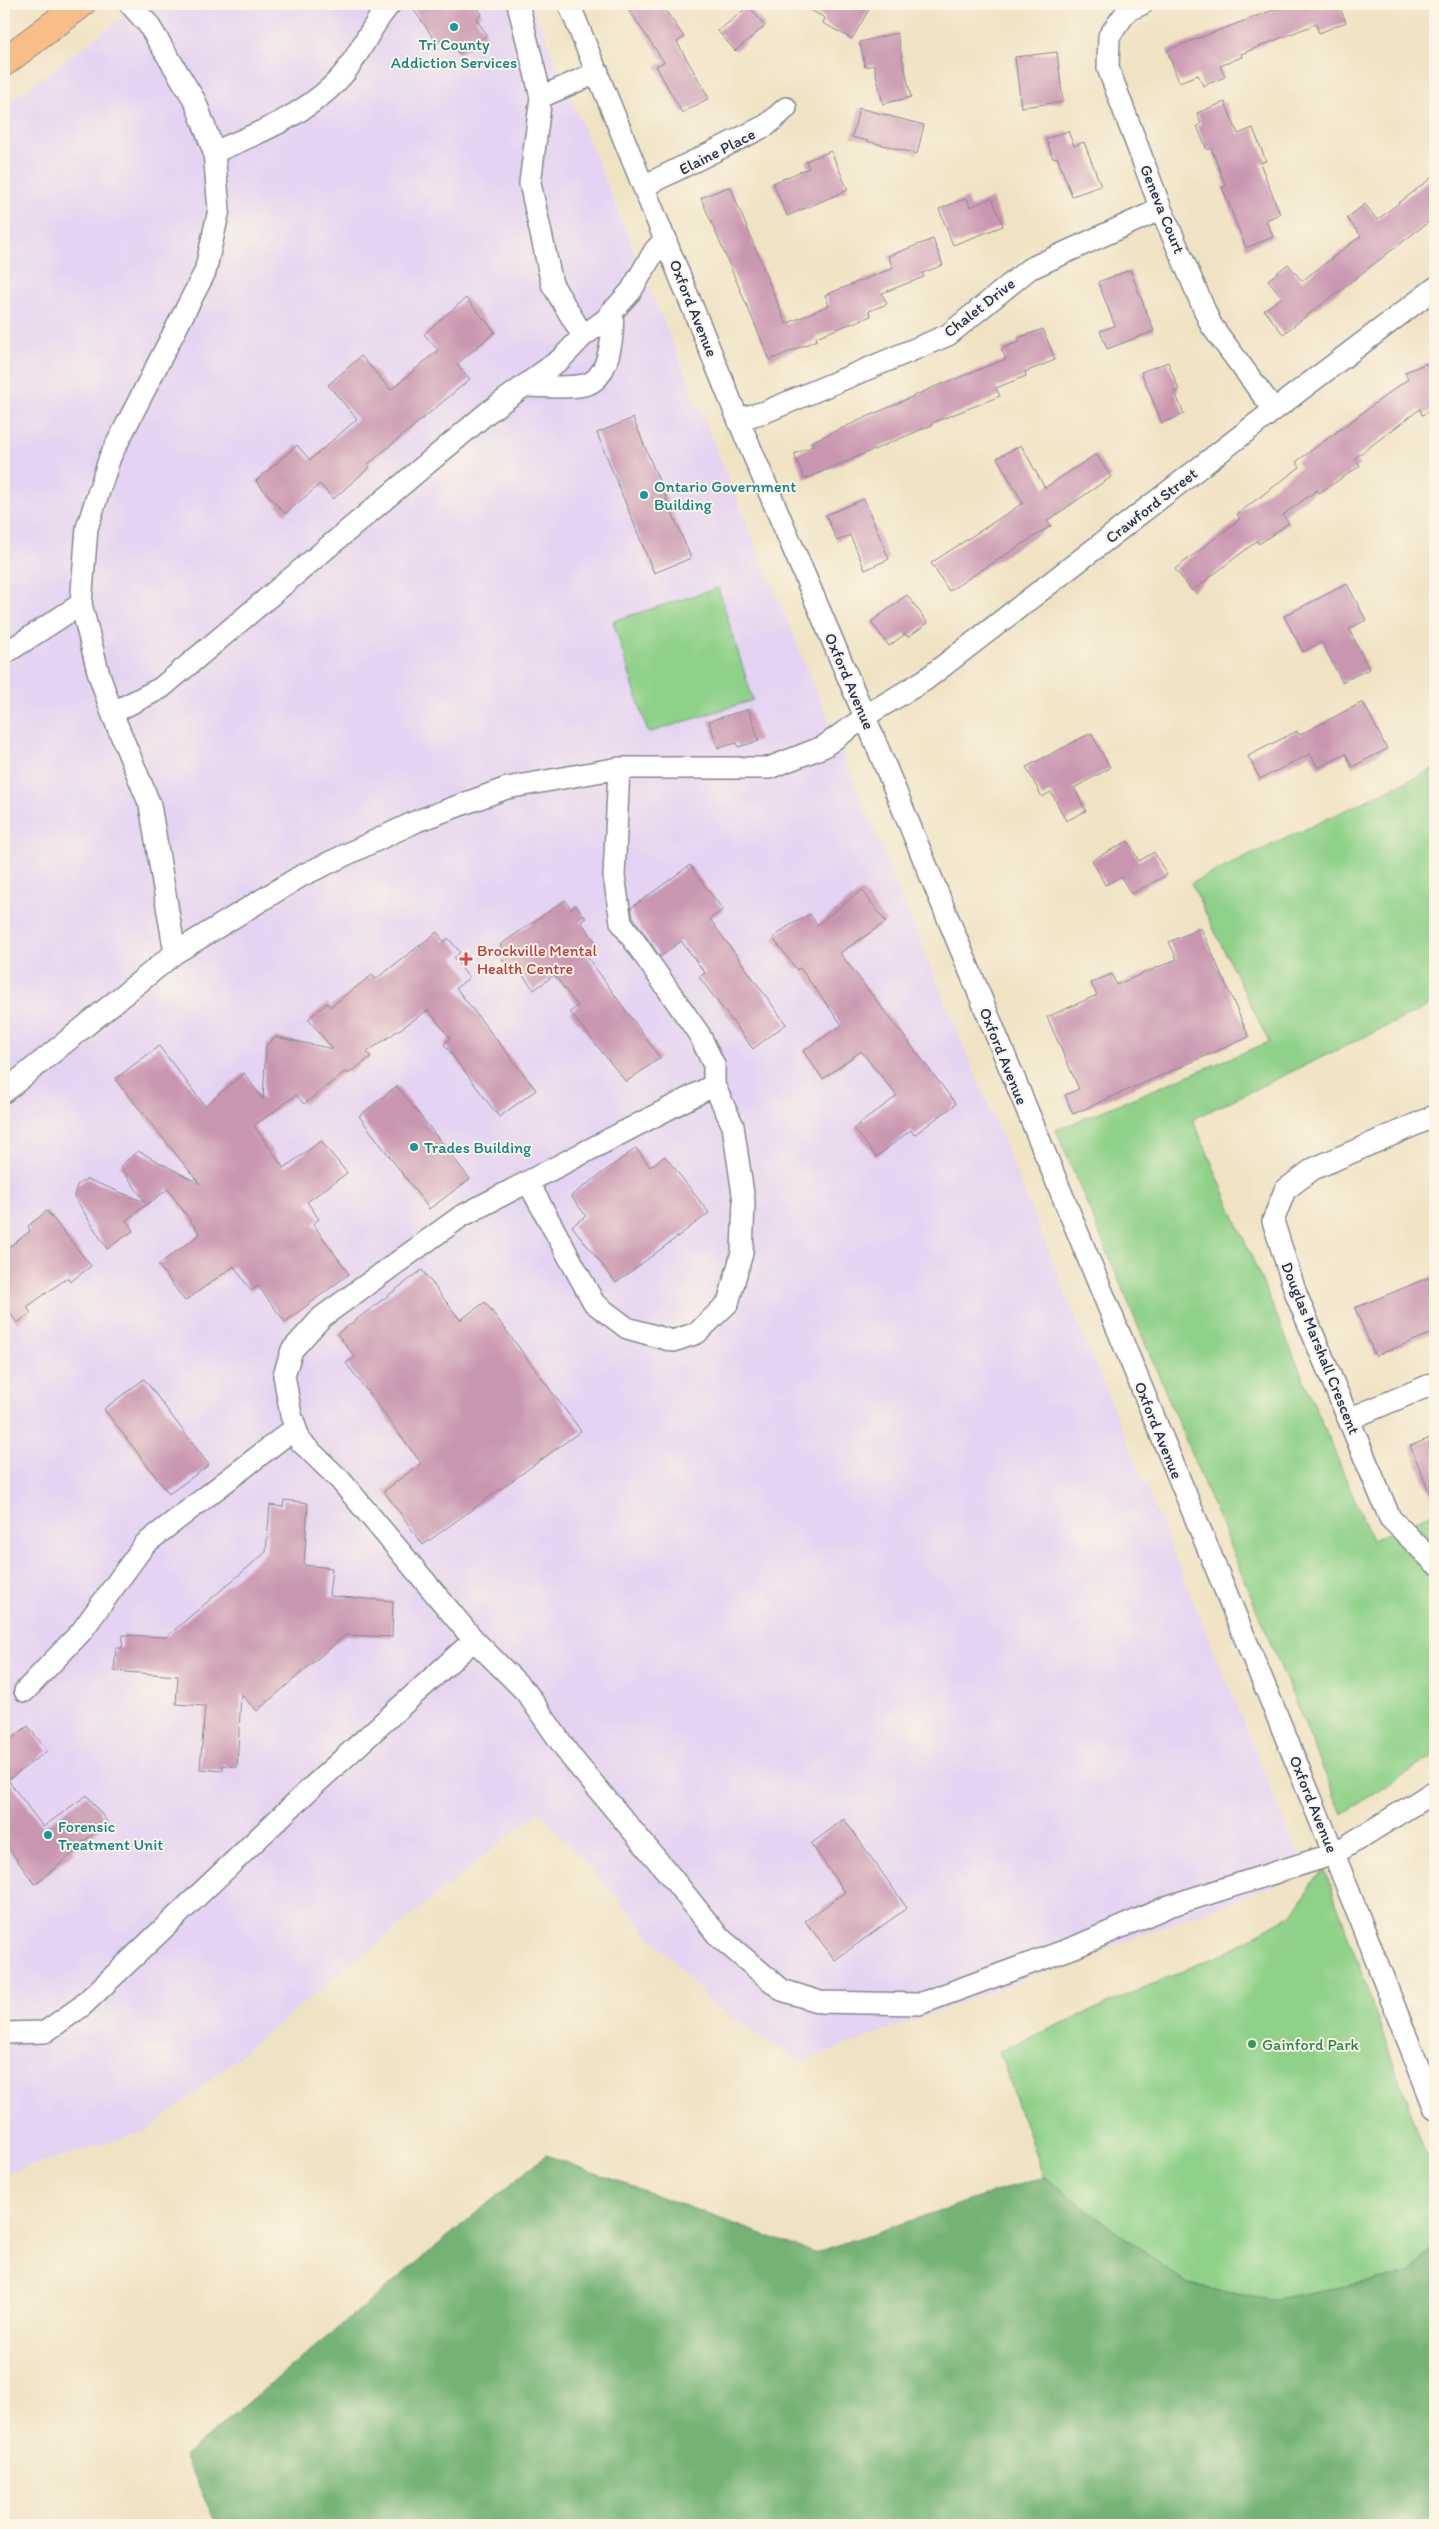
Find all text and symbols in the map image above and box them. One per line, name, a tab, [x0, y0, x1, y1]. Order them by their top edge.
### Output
marker: Tri County Addiction Services	[448, 21, 460, 33]
place label: Tri County Addiction Services	[391, 35, 517, 72]
street label: Elaine Place	[676, 124, 758, 179]
street label: Geneva Court	[1136, 162, 1189, 256]
street label: Oxford Avenue	[665, 257, 722, 360]
street label: Chalet Drive	[940, 274, 1019, 341]
street label: Crawford Street	[1102, 464, 1201, 547]
place label: Ontario Government Building	[654, 477, 796, 514]
marker: Ontario Government Building	[638, 489, 650, 501]
street label: Oxford Avenue	[821, 630, 878, 732]
place label: Brockville Mental Health Centre	[477, 941, 597, 978]
marker: Brockville Mental Health Centre	[459, 952, 473, 966]
street label: Oxford Avenue	[975, 1005, 1032, 1108]
place label: Trades Building	[424, 1138, 532, 1157]
marker: Trades Building	[408, 1141, 420, 1153]
street label: Douglas Marshall Crescent	[1277, 1259, 1364, 1437]
street label: Oxford Avenue	[1130, 1379, 1187, 1482]
street label: Oxford Avenue	[1285, 1753, 1342, 1856]
place label: Forensic Treatment Unit	[58, 1817, 163, 1854]
marker: Forensic Treatment Unit	[42, 1829, 54, 1841]
place label: Gainford Park	[1262, 2035, 1359, 2054]
marker: Gainford Park	[1246, 2038, 1258, 2050]

